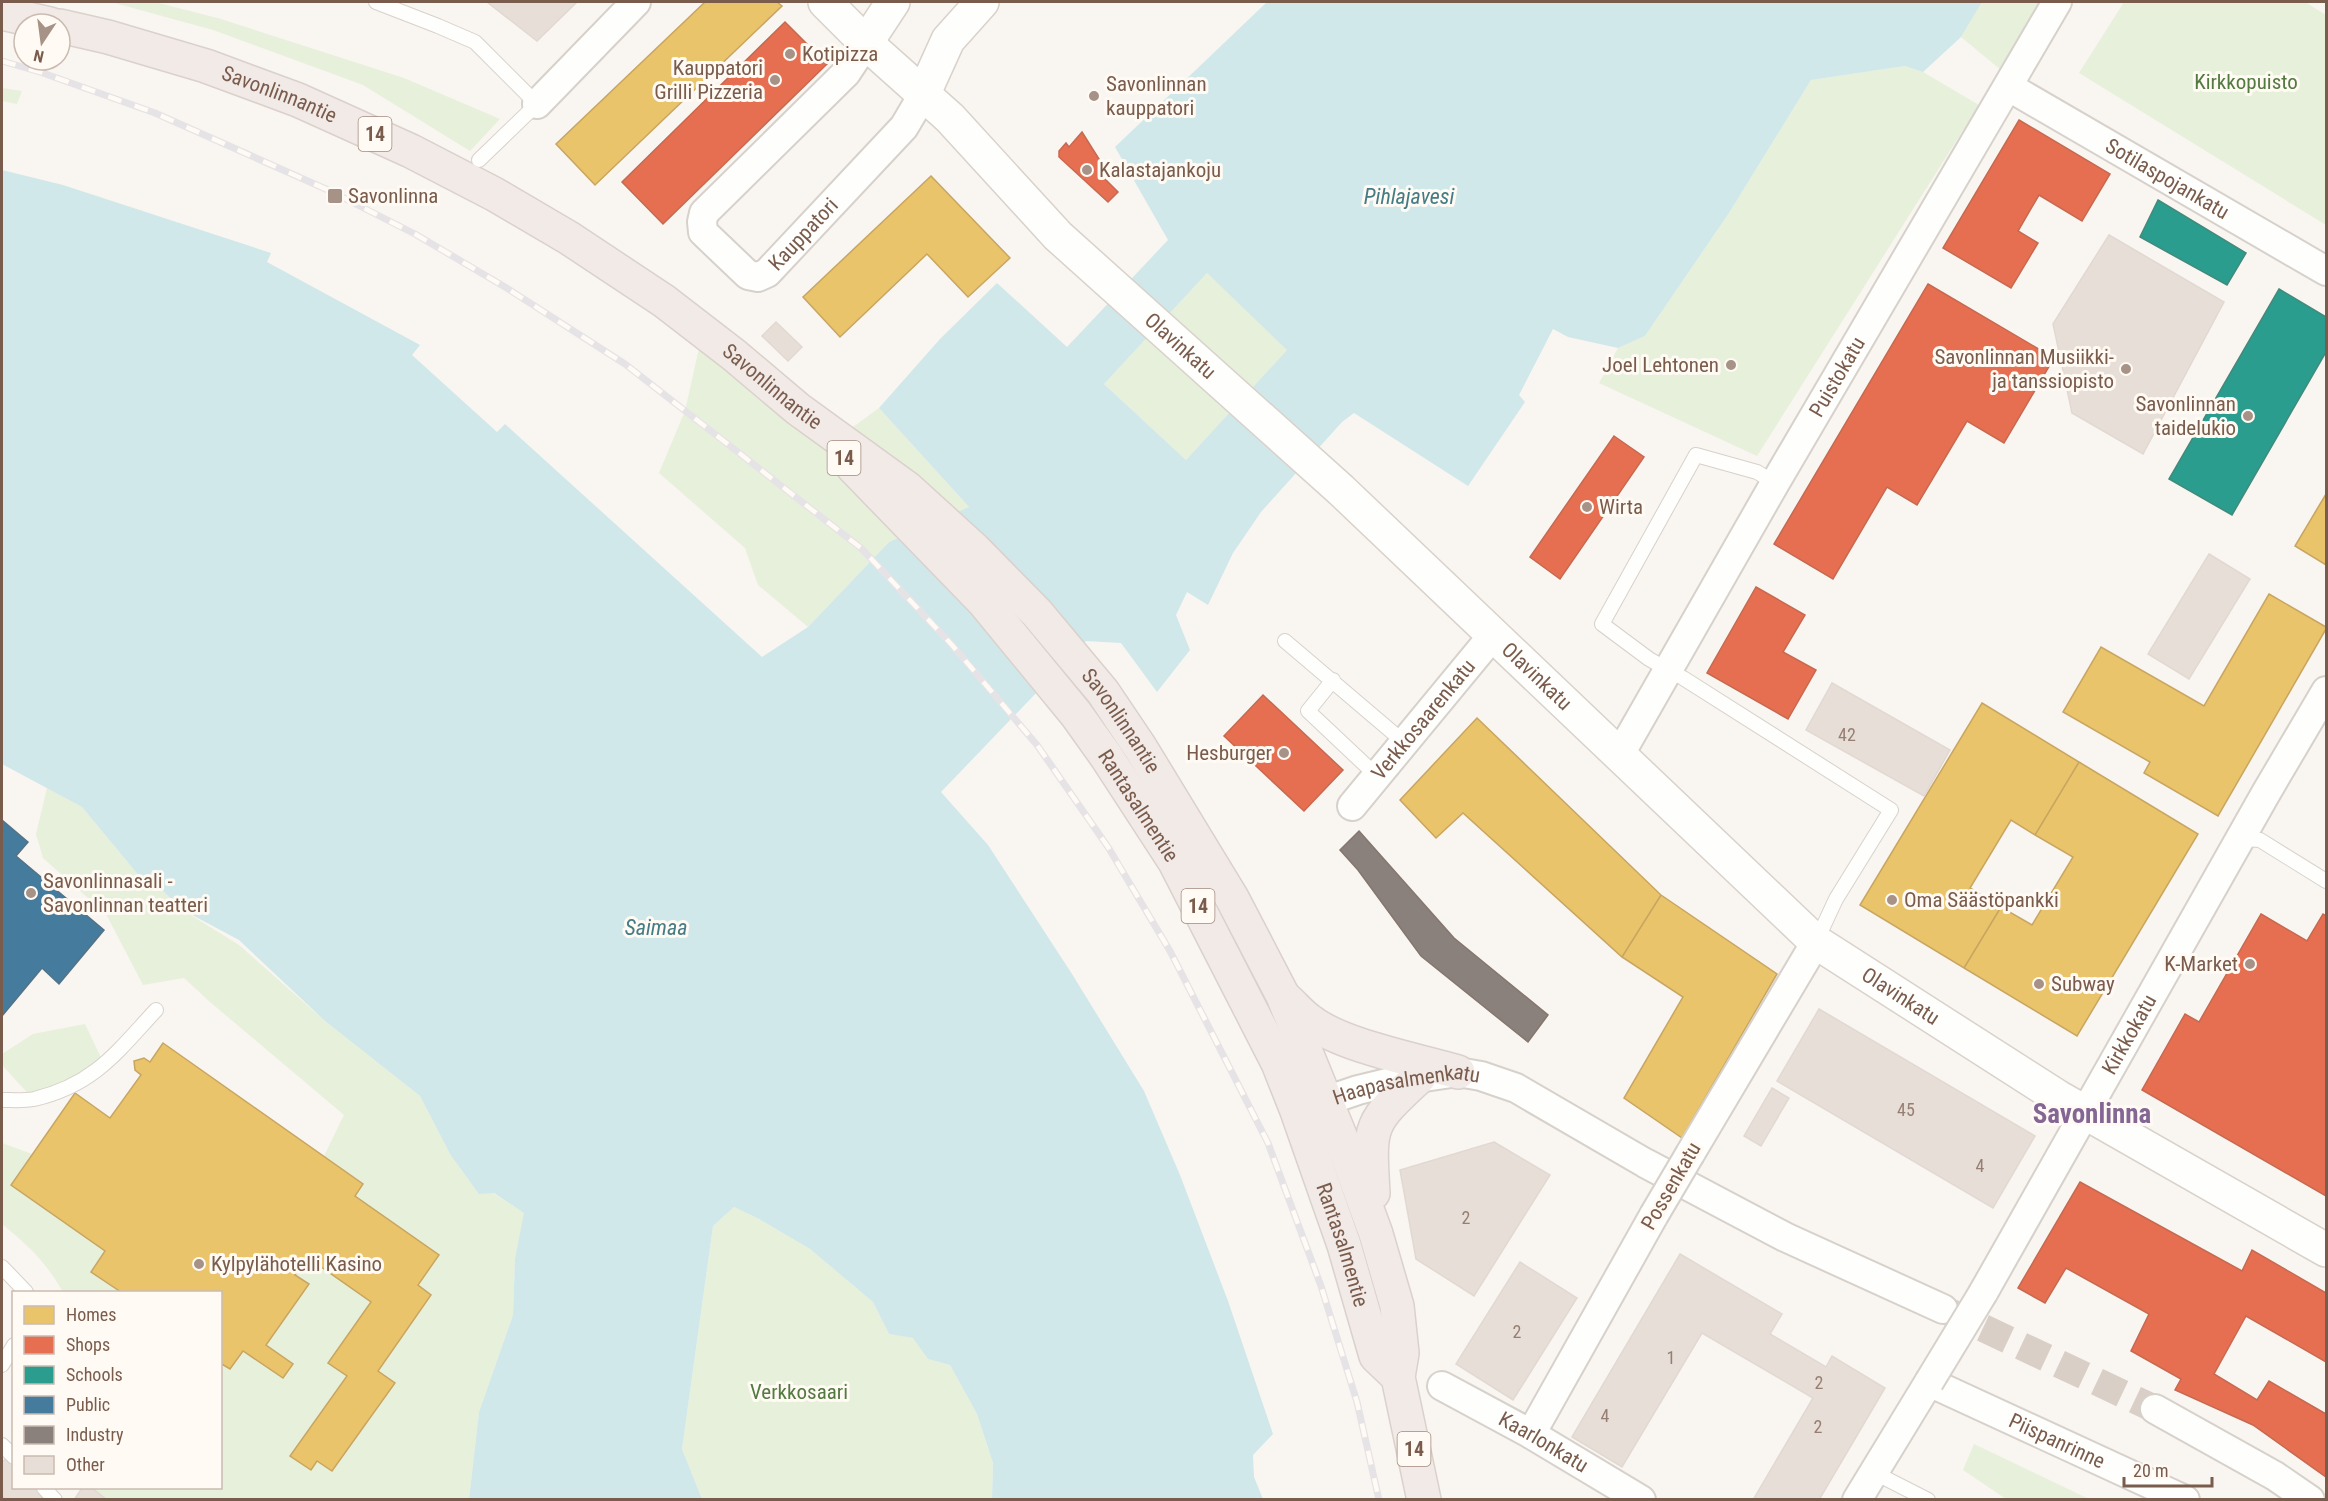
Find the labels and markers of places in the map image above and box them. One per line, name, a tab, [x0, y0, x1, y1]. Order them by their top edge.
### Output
place label: Kotipizza	[802, 42, 878, 66]
marker: Kotipizza	[783, 47, 797, 61]
place label: Kauppatori Grilli Pizzeria	[654, 56, 763, 104]
place label: Savonlinnan kauppatori	[1106, 72, 1207, 120]
marker: Kauppatori Grilli Pizzeria	[768, 73, 782, 87]
marker: Savonlinnan kauppatori	[1087, 89, 1101, 103]
place label: Kalastajankoju	[1099, 158, 1221, 182]
marker: Kalastajankoju	[1080, 163, 1094, 177]
place label: Savonlinna	[348, 184, 438, 208]
marker: Savonlinna	[326, 187, 344, 205]
place label: Savonlinnan Musiikki- ja tanssiopisto	[1934, 345, 2114, 393]
place label: Joel Lehtonen	[1602, 353, 1719, 377]
marker: Joel Lehtonen	[1724, 358, 1738, 372]
marker: Savonlinnan Musiikki- ja tanssiopisto	[2119, 362, 2133, 376]
place label: Savonlinnan taidelukio	[2135, 392, 2236, 440]
marker: Savonlinnan taidelukio	[2241, 409, 2255, 423]
place label: Wirta	[1599, 495, 1643, 519]
marker: Wirta	[1580, 500, 1594, 514]
place label: Hesburger	[1186, 741, 1272, 765]
marker: Hesburger	[1277, 746, 1291, 760]
place label: Savonlinnasali - Savonlinnan teatteri	[43, 869, 208, 917]
marker: Savonlinnasali - Savonlinnan teatteri	[24, 886, 38, 900]
place label: Oma Säästöpankki	[1904, 888, 2059, 912]
marker: Oma Säästöpankki	[1885, 893, 1899, 907]
place label: K-Market	[2164, 952, 2238, 976]
marker: K-Market	[2243, 957, 2257, 971]
place label: Subway	[2051, 972, 2115, 996]
marker: Subway	[2032, 977, 2046, 991]
place label: Kylpylähotelli Kasino	[211, 1252, 382, 1276]
marker: Kylpylähotelli Kasino	[192, 1257, 206, 1271]

